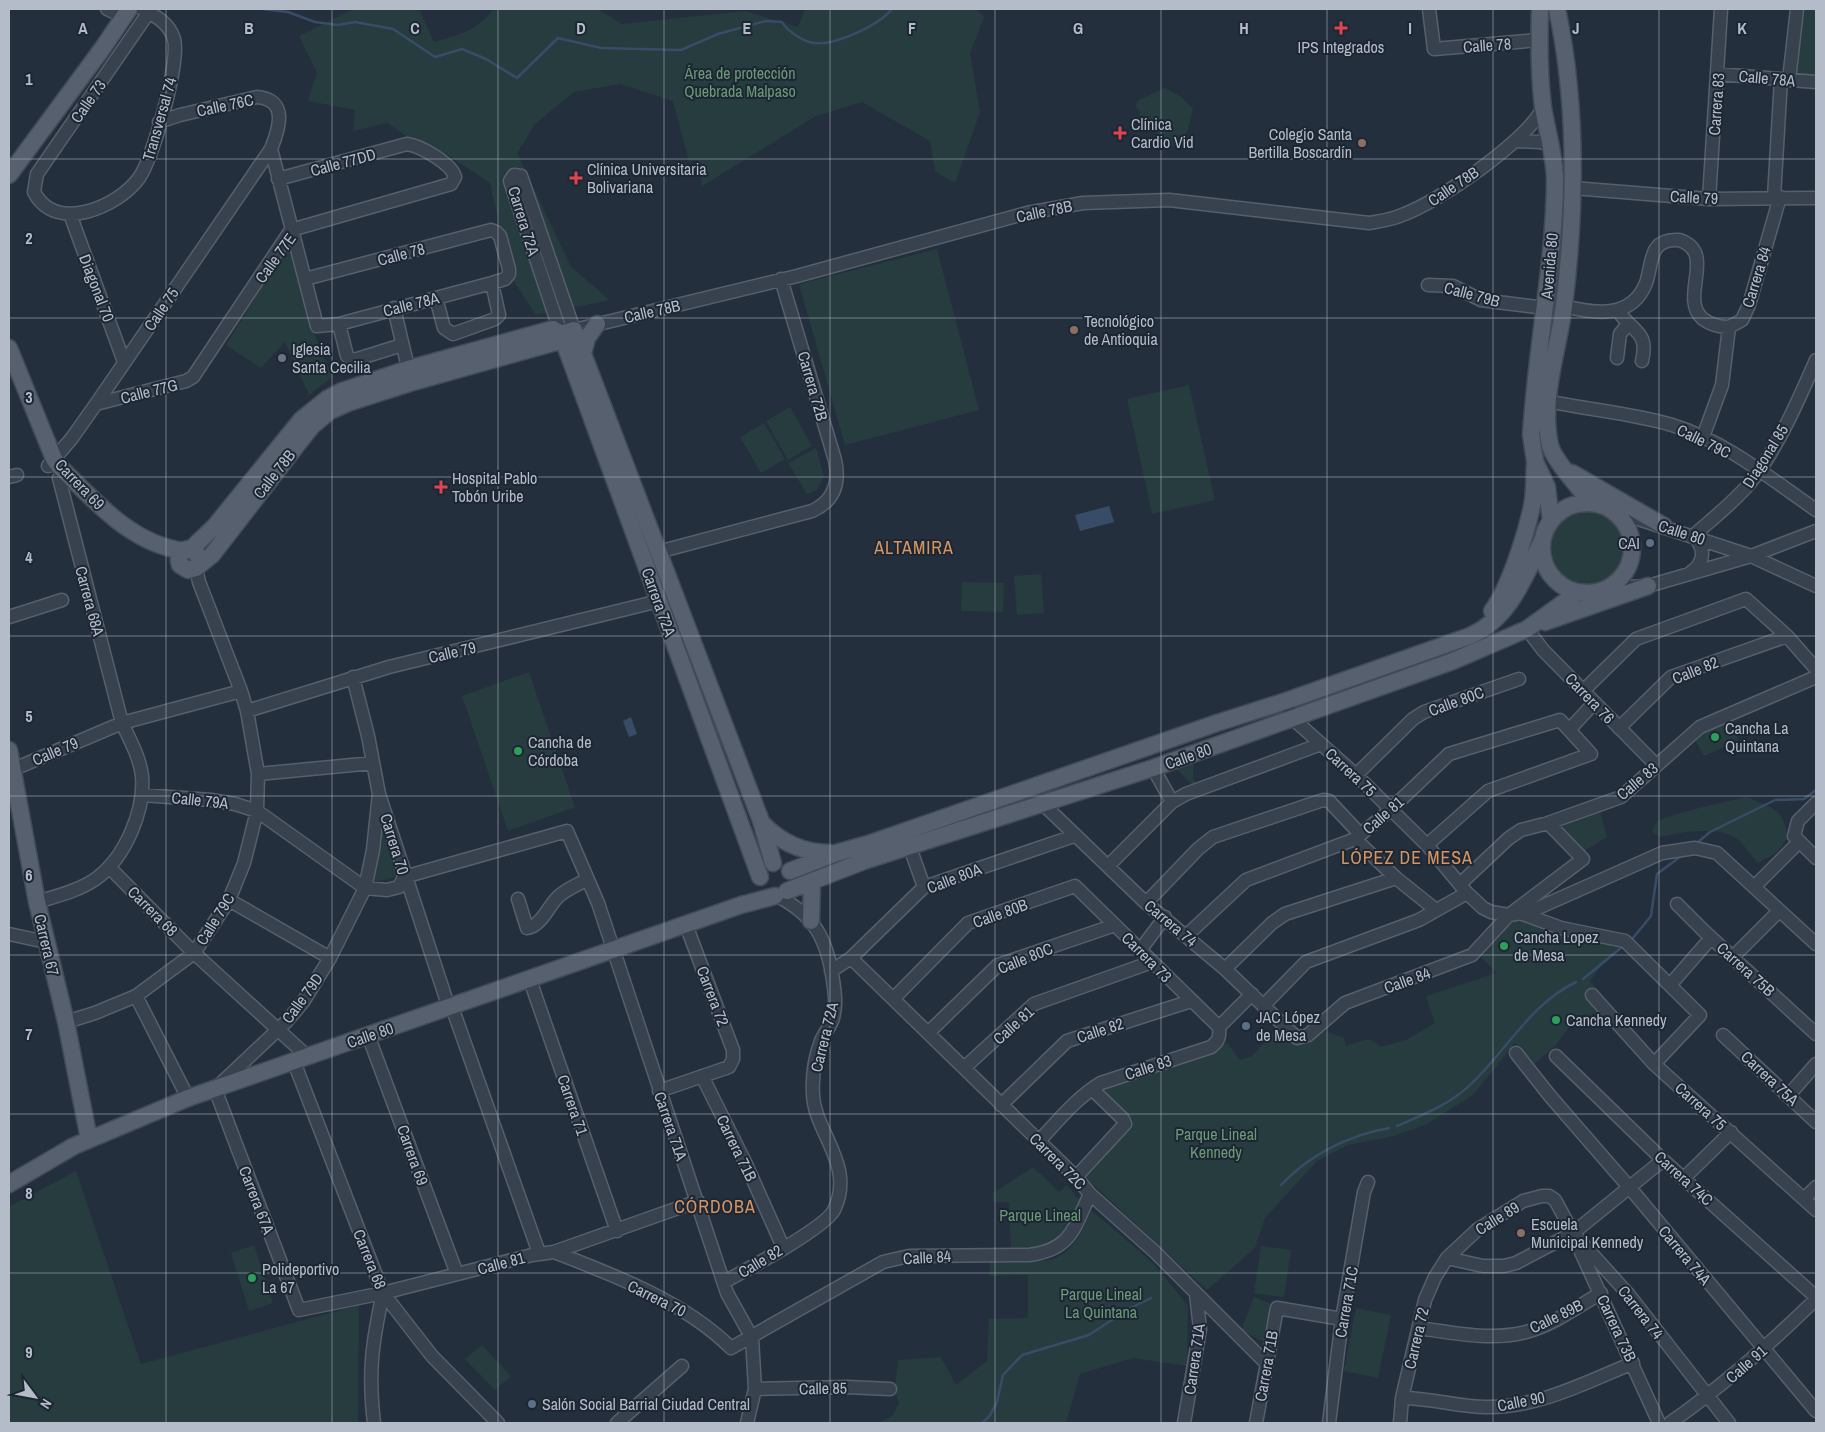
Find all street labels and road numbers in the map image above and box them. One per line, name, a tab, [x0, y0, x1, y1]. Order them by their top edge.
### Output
street label: Calle 78	[1462, 32, 1512, 58]
street label: Calle 78A	[1738, 65, 1797, 91]
street label: Carrera 83	[1703, 72, 1729, 136]
street label: Transversal 74	[137, 74, 181, 164]
street label: Calle 73	[65, 75, 111, 127]
street label: Calle 76C	[195, 88, 255, 122]
street label: Calle 77DD	[308, 143, 378, 181]
street label: Calle 78B	[1423, 161, 1483, 211]
street label: Carrera 72A	[503, 184, 545, 259]
street label: Calle 79	[1669, 185, 1719, 209]
street label: Calle 78B	[1014, 194, 1074, 228]
street label: Calle 77E	[249, 229, 301, 287]
street label: Avenida 80	[1535, 232, 1563, 301]
street label: Calle 78	[375, 237, 427, 271]
street label: Carrera 84	[1736, 244, 1776, 310]
street label: Diagonal 70	[74, 251, 120, 325]
street label: Calle 79B	[1442, 276, 1503, 312]
street label: Calle 75	[138, 283, 184, 335]
street label: Calle 78A	[381, 286, 441, 322]
street label: Calle 78B	[622, 294, 682, 328]
street label: Carrera 72B	[793, 349, 833, 424]
street label: Calle 77G	[118, 373, 180, 409]
street label: Calle 79C	[1673, 418, 1735, 464]
street label: Diagonal 85	[1737, 420, 1793, 492]
street label: Calle 78B	[248, 445, 300, 503]
street label: Carrera 69	[50, 454, 110, 514]
street label: Calle 80	[1656, 514, 1708, 550]
street label: Carrera 68A	[70, 564, 110, 639]
street label: Carrera 72A	[636, 565, 682, 640]
street label: Calle 79	[426, 636, 478, 668]
street label: Calle 82	[1669, 651, 1721, 689]
street label: Carrera 76	[1560, 668, 1620, 728]
street label: Calle 80C	[1425, 681, 1487, 721]
street label: Calle 79	[29, 731, 81, 771]
street label: Calle 80	[1162, 737, 1214, 775]
street label: Carrera 75	[1321, 743, 1381, 801]
street label: Calle 83	[1611, 757, 1663, 805]
street label: Calle 79A	[171, 786, 230, 814]
street label: Calle 81	[1358, 790, 1409, 839]
street label: Carrera 70	[375, 811, 415, 877]
street label: Calle 80A	[924, 857, 985, 898]
street label: Carrera 68	[123, 881, 183, 941]
street label: Calle 79C	[190, 889, 240, 949]
street label: Calle 80B	[970, 893, 1031, 933]
street label: Carrera 74	[1140, 894, 1202, 952]
street label: Carrera 67	[29, 912, 65, 978]
street label: Carrera 73	[1117, 927, 1177, 987]
street label: Calle 80C	[994, 937, 1056, 979]
street label: Carrera 75B	[1712, 937, 1780, 1001]
street label: Calle 84	[1381, 961, 1433, 999]
street label: Carrera 72	[691, 963, 735, 1029]
street label: Calle 79D	[276, 968, 328, 1028]
street label: Carrera 72A	[805, 999, 843, 1074]
street label: Calle 81	[988, 1000, 1039, 1049]
street label: Calle 82	[1074, 1012, 1126, 1048]
street label: Calle 80	[344, 1017, 396, 1053]
street label: Carrera 75A	[1736, 1046, 1804, 1111]
street label: Calle 83	[1122, 1049, 1174, 1085]
street label: Carrera 71	[552, 1072, 594, 1139]
street label: Carrera 75	[1670, 1077, 1732, 1135]
street label: Carrera 71A	[649, 1089, 693, 1164]
street label: Carrera 71B	[711, 1111, 763, 1185]
street label: Carrera 69	[392, 1122, 434, 1188]
street label: Carrera 72C	[1025, 1128, 1091, 1194]
street label: Carrera 74C	[1650, 1146, 1718, 1210]
street label: Carrera 67A	[234, 1163, 280, 1238]
street label: Calle 89	[1471, 1196, 1523, 1240]
street label: Carrera 74A	[1654, 1221, 1717, 1290]
street label: Carrera 68	[348, 1226, 392, 1292]
street label: Calle 82	[734, 1239, 786, 1283]
street label: Calle 84	[902, 1245, 952, 1269]
street label: Calle 81	[475, 1246, 528, 1280]
street label: Carrera 71C	[1329, 1265, 1363, 1339]
street label: Carrera 70	[624, 1274, 690, 1322]
street label: Carrera 74	[1613, 1281, 1669, 1343]
street label: Carrera 73B	[1592, 1291, 1642, 1365]
street label: Calle 89B	[1526, 1294, 1587, 1338]
street label: Carrera 72	[1398, 1305, 1434, 1371]
street label: Carrera 71A	[1178, 1322, 1210, 1396]
street label: Carrera 71B	[1249, 1329, 1283, 1403]
street label: Calle 91	[1721, 1339, 1772, 1388]
street label: Calle 85	[799, 1377, 847, 1399]
street label: Calle 90	[1495, 1386, 1547, 1416]

